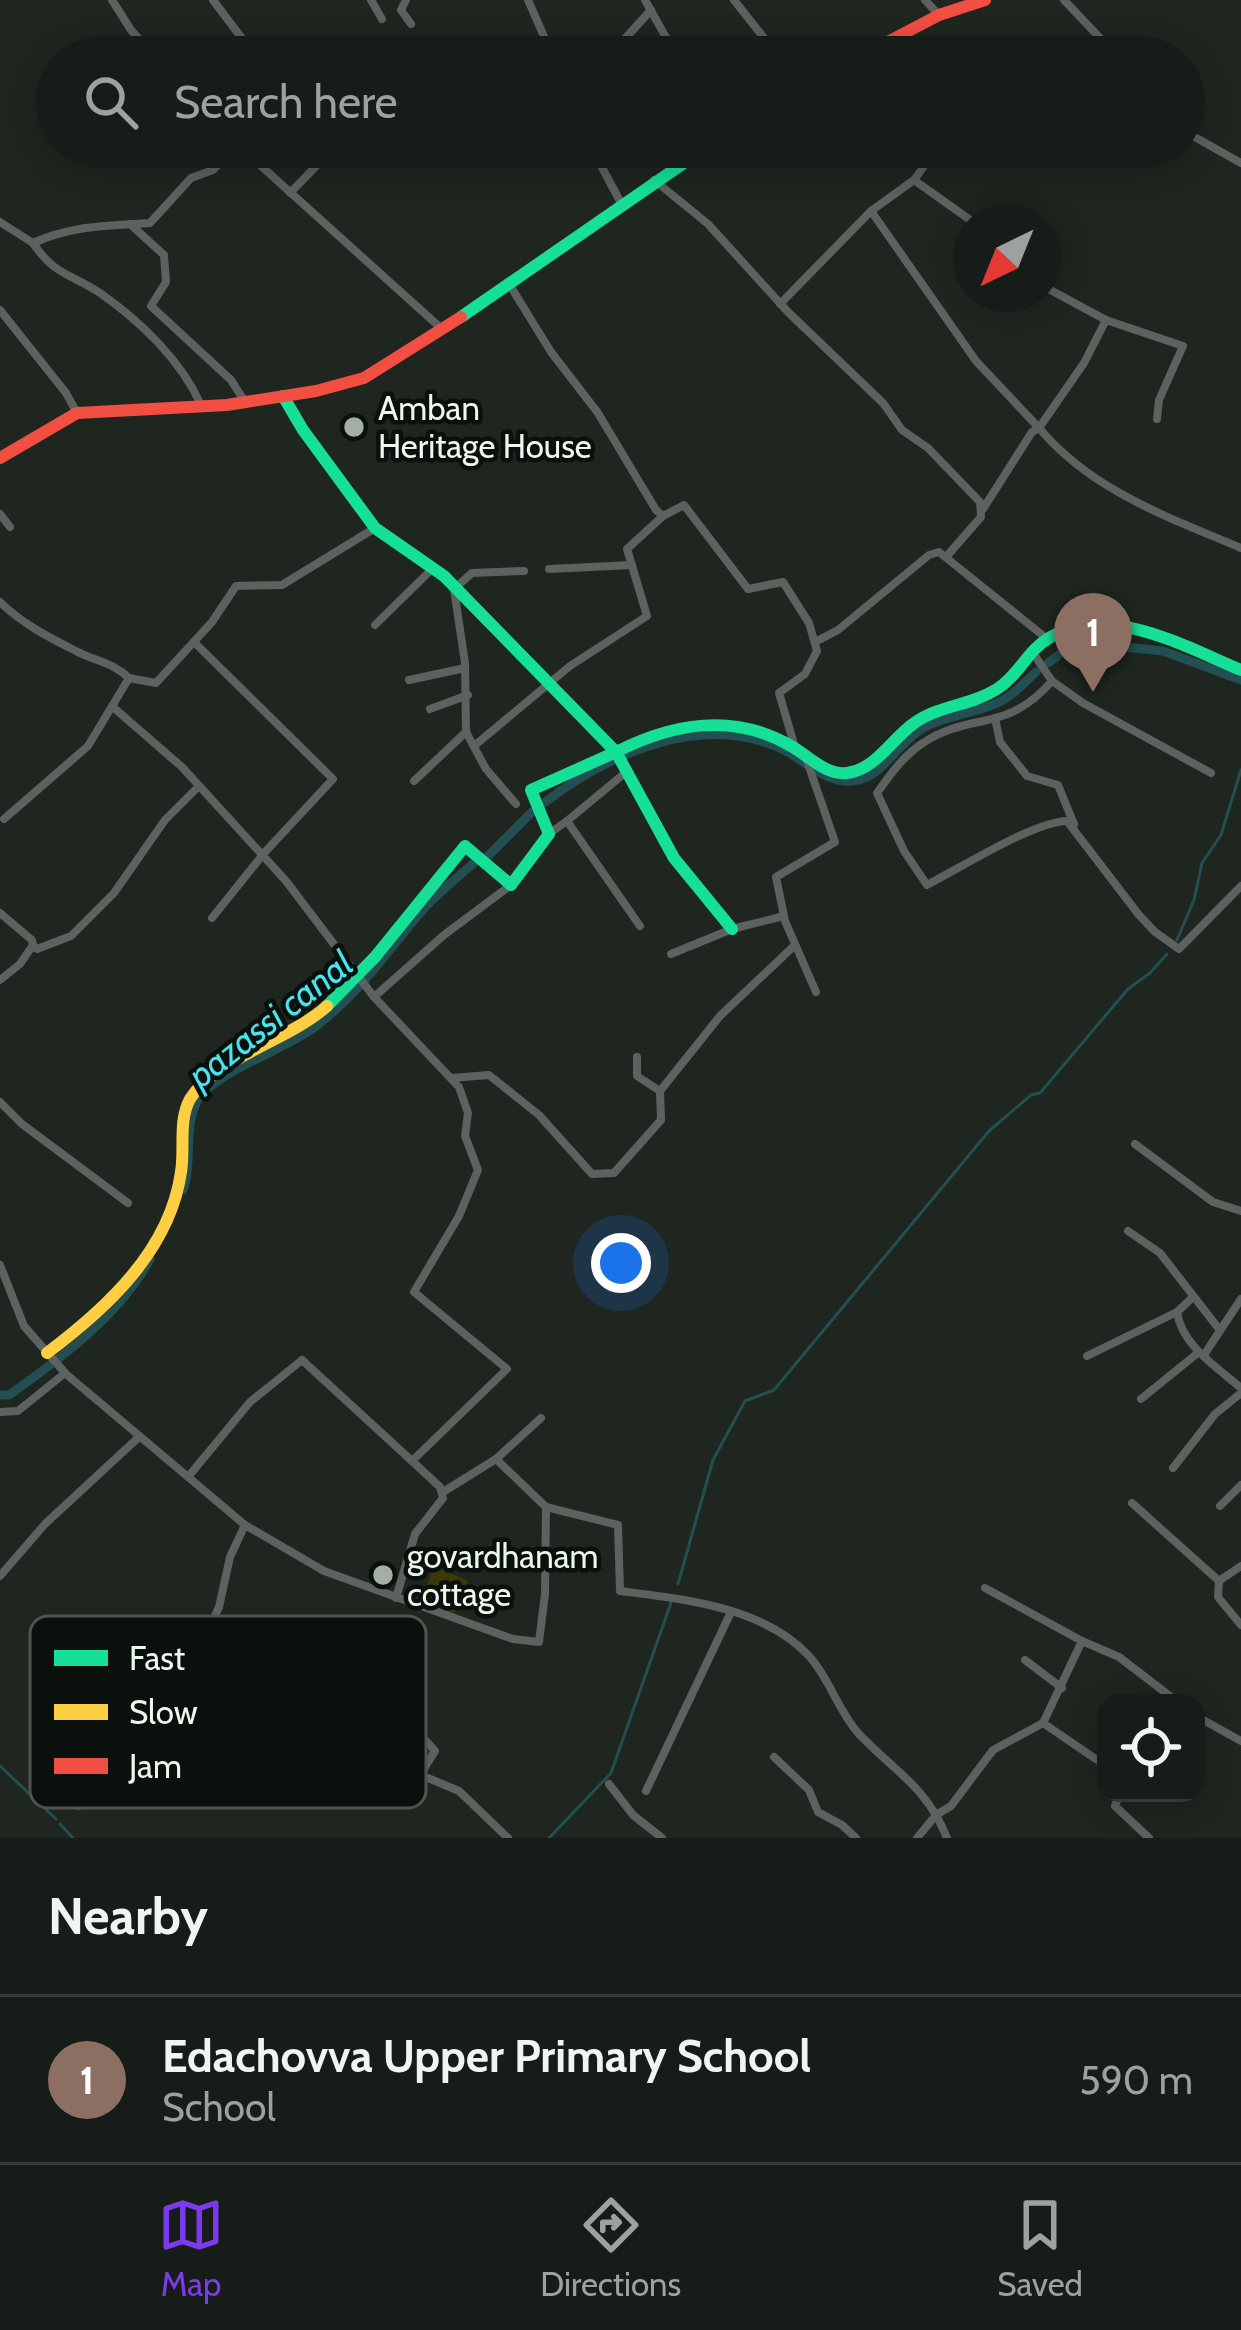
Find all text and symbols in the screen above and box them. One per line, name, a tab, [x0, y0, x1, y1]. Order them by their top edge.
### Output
search box	[36, 36, 1205, 168]
icon: search	[78, 69, 144, 135]
text: Search here	[174, 75, 398, 129]
north arrow	[953, 204, 1061, 312]
place label: Amban Heritage House	[378, 388, 592, 466]
marker: Amban Heritage House	[341, 414, 367, 440]
pin: 1	[1054, 593, 1132, 692]
water label: pazassi canal	[177, 941, 362, 1098]
your location	[591, 1233, 651, 1293]
place label: govardhanam cottage	[407, 1536, 598, 1614]
marker: govardhanam cottage	[370, 1562, 396, 1588]
legend	[30, 1616, 426, 1808]
text: Fast	[129, 1638, 185, 1678]
text: Slow	[129, 1692, 198, 1732]
map controls	[1097, 1694, 1205, 1802]
button: locate	[1097, 1694, 1205, 1802]
text: Jam	[128, 1746, 182, 1786]
text: Nearby	[48, 1885, 208, 1947]
text: Edachovva Upper Primary School	[162, 2029, 811, 2083]
text: 1	[80, 2056, 94, 2104]
text: 590 m	[1080, 2056, 1193, 2104]
text: School	[162, 2083, 276, 2131]
tab: Map	[158, 2192, 224, 2304]
tab: Directions	[540, 2192, 681, 2304]
tab: Saved	[997, 2192, 1083, 2304]

